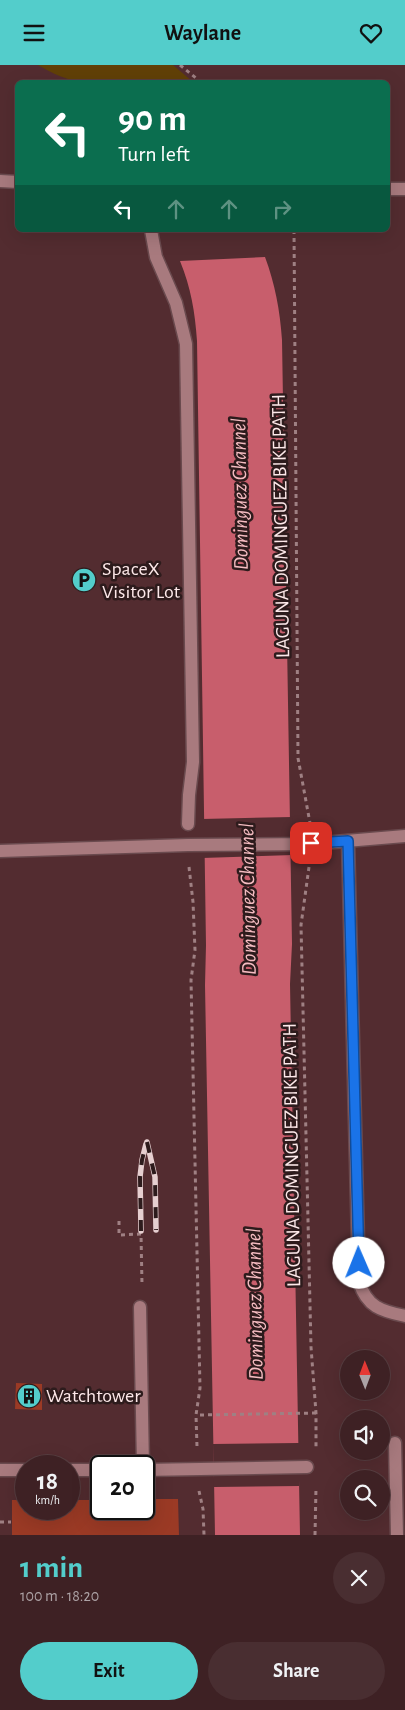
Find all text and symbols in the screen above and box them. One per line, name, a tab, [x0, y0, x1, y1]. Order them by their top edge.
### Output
icon: menu	[20, 19, 48, 47]
icon: heart	[357, 19, 385, 47]
text: Waylane	[164, 22, 241, 44]
icon: left	[35, 100, 100, 165]
text: 90 m	[118, 102, 187, 137]
text: Turn left	[118, 143, 190, 165]
icon: left	[109, 195, 137, 223]
icon: ahead	[162, 195, 190, 223]
icon: ahead	[215, 195, 243, 223]
icon: right	[268, 195, 296, 223]
street label: LAGUNA DOMINGUEZ BIKE PATH	[269, 394, 293, 658]
water label: Dominguez Channel	[228, 418, 252, 570]
place label: SpaceX Visitor Lot	[102, 559, 181, 602]
parking icon: SpaceX Visitor Lot	[71, 567, 97, 593]
pin	[290, 822, 332, 864]
water label: Dominguez Channel	[236, 823, 260, 975]
icon: arrive	[297, 829, 325, 857]
street label: LAGUNA DOMINGUEZ BIKE PATH	[280, 1023, 304, 1287]
water label: Dominguez Channel	[243, 1228, 267, 1380]
position arrow	[332, 1236, 384, 1288]
north arrow	[340, 1350, 390, 1400]
map controls	[340, 1350, 390, 1520]
building icon: Watchtower	[16, 1383, 42, 1409]
place label: Watchtower	[46, 1386, 141, 1406]
button: sound	[340, 1410, 390, 1460]
speed limit sign: 20	[90, 1455, 155, 1520]
text: 18	[37, 1469, 58, 1494]
button: search	[340, 1470, 390, 1520]
text: km/h	[35, 1494, 60, 1506]
button: close	[333, 1552, 385, 1604]
text: 1 min	[20, 1553, 83, 1583]
text: 100 m · 18:20	[20, 1588, 99, 1604]
button: Exit	[20, 1642, 198, 1700]
button: Share	[208, 1642, 385, 1700]

